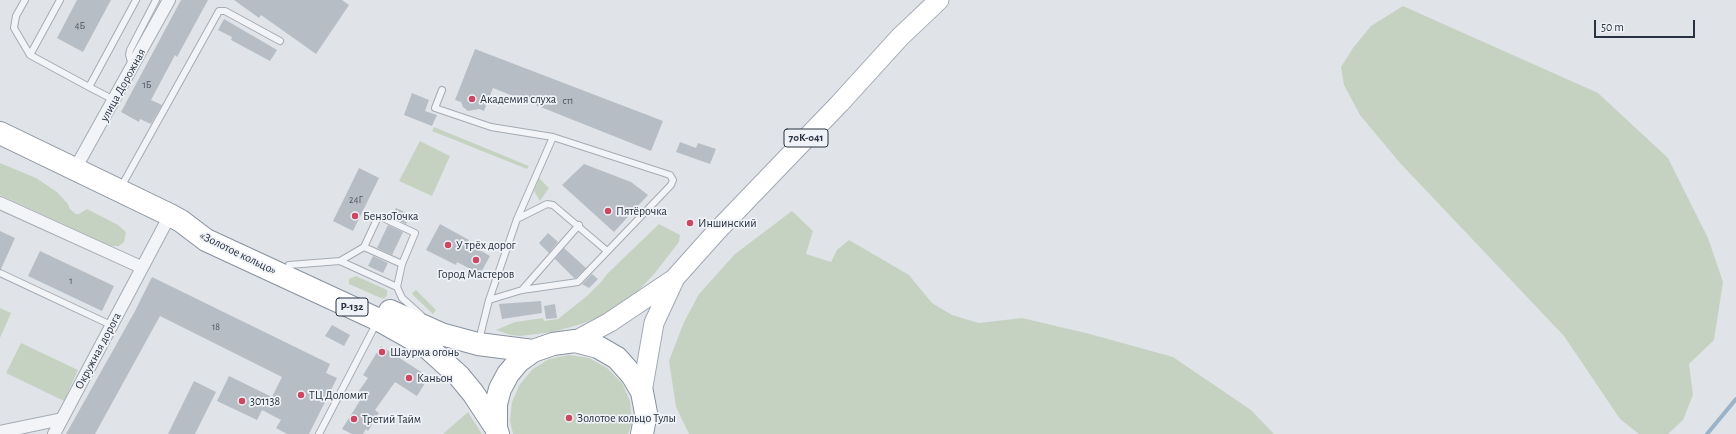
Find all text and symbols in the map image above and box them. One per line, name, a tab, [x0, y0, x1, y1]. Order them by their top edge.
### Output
scale bar	[1596, 12, 1697, 38]
house number: 4Б	[75, 20, 85, 32]
text: 50 m	[1601, 21, 1624, 33]
street label: улица Дорожная	[97, 46, 149, 124]
house number: 1Б	[142, 79, 152, 91]
place label: Академия слуха	[480, 92, 556, 106]
marker: Академия слуха	[467, 94, 477, 104]
house number: ст1	[562, 95, 574, 107]
road number: 70К-041	[784, 129, 828, 147]
house number: 24Г	[349, 194, 363, 206]
place label: Пятёрочка	[616, 204, 667, 218]
marker: Пятёрочка	[603, 206, 613, 216]
place label: БензоТочка	[363, 209, 418, 223]
marker: БензоТочка	[350, 211, 360, 221]
place label: Иншинский	[698, 216, 757, 230]
marker: Иншинский	[685, 218, 695, 228]
street label: «Золотое кольцо»	[197, 228, 279, 278]
place label: У трёх дорог	[456, 238, 516, 252]
marker: У трёх дорог	[443, 240, 453, 250]
marker: Город Мастеров	[471, 255, 481, 265]
place label: Город Мастеров	[438, 267, 514, 281]
house number: 1	[69, 275, 73, 287]
road number: Р-132	[336, 298, 368, 316]
street label: Окружная дорога	[72, 310, 124, 392]
house number: 18	[212, 321, 220, 333]
place label: Шаурма огонь	[390, 345, 459, 359]
marker: Шаурма огонь	[377, 347, 387, 357]
place label: Каньон	[417, 371, 453, 385]
marker: Каньон	[404, 373, 414, 383]
place label: ТЦ Доломит	[309, 388, 368, 402]
marker: ТЦ Доломит	[296, 390, 306, 400]
place label: 301138	[250, 394, 280, 408]
marker: 301138	[237, 396, 247, 406]
place label: Золотое кольцо Тулы	[577, 411, 676, 425]
place label: Третий Тайм	[362, 412, 421, 426]
marker: Золотое кольцо Тулы	[564, 413, 574, 423]
marker: Третий Тайм	[349, 414, 359, 424]

